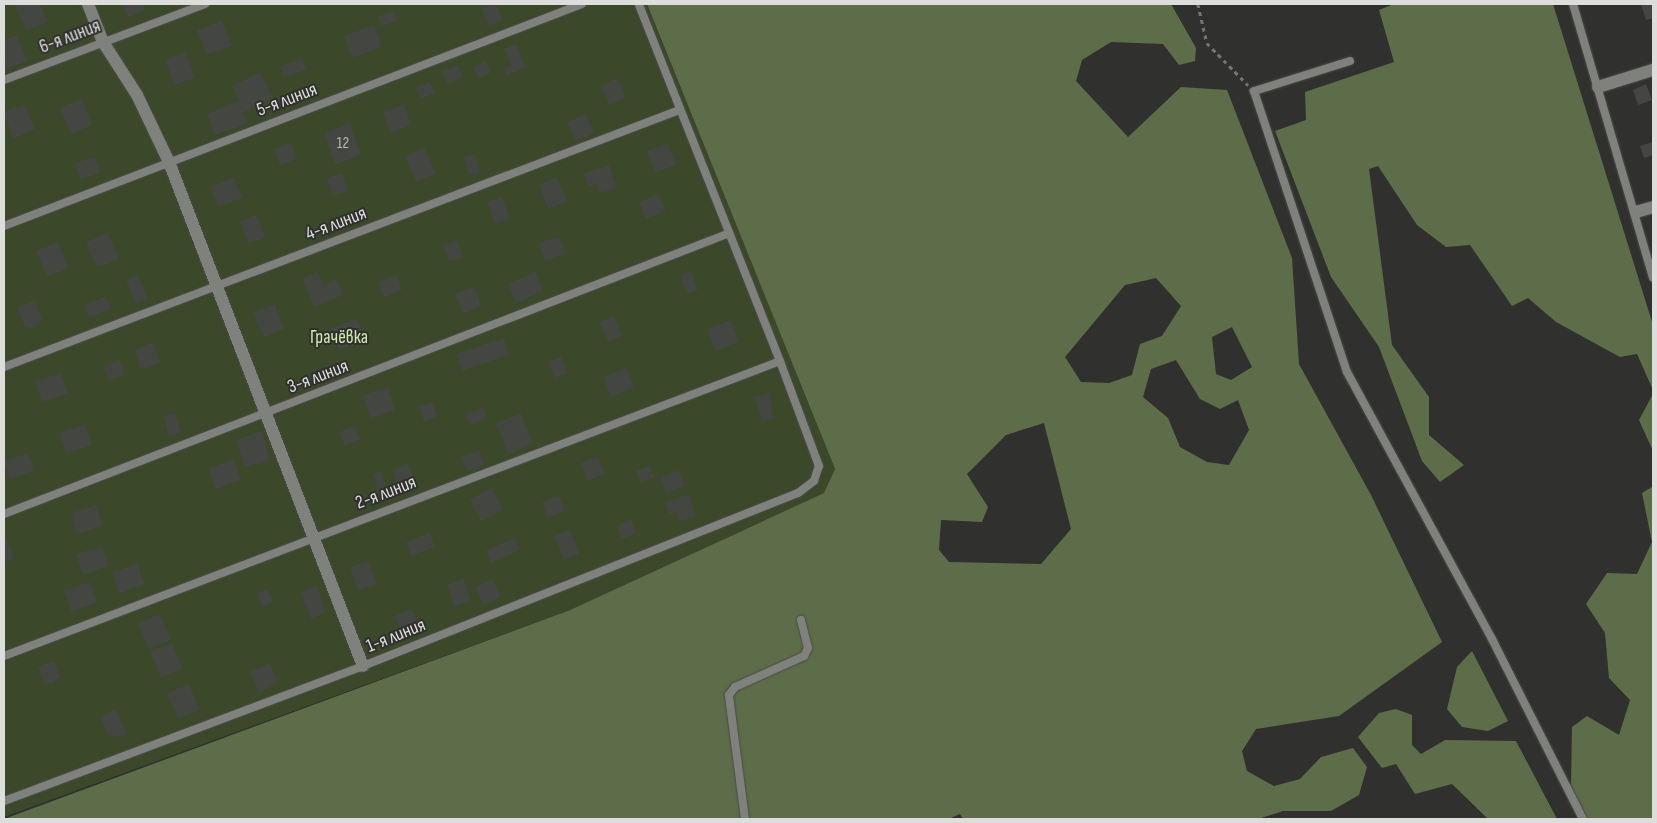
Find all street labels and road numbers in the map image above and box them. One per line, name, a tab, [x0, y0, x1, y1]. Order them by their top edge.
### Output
street label: 6-я линия	[36, 15, 104, 59]
street label: 5-я линия	[254, 78, 320, 122]
street label: 4-я линия	[302, 202, 370, 246]
street label: 3-я линия	[284, 355, 352, 399]
street label: 2-я линия	[352, 471, 420, 515]
street label: 1-я линия	[363, 614, 429, 658]

